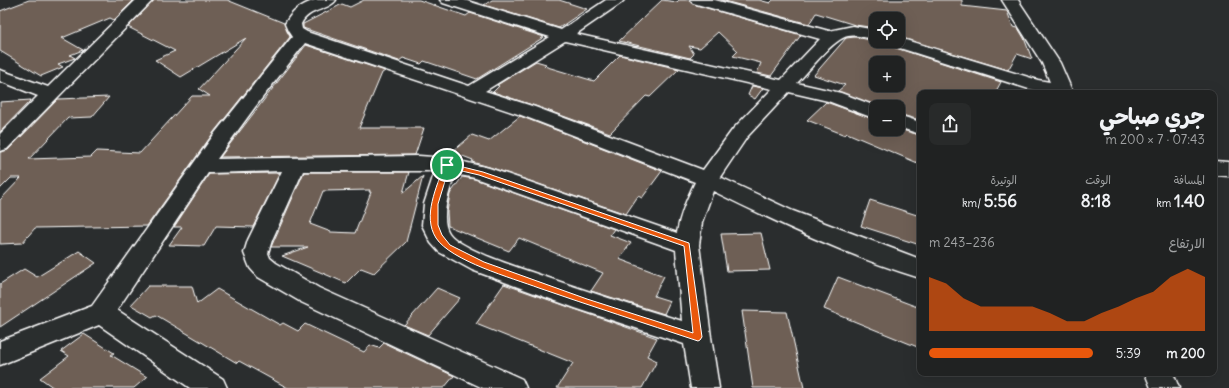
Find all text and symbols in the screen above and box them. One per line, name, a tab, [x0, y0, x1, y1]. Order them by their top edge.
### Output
map controls	[869, 12, 905, 136]
button: locate	[869, 12, 905, 48]
button: +	[869, 56, 905, 92]
button: −	[869, 100, 905, 136]
text: جري صباحي	[1099, 102, 1205, 130]
button: share	[929, 103, 971, 145]
text: 07:43 · 7 × 200 m	[1105, 131, 1205, 148]
pin	[430, 148, 464, 182]
icon: arrive	[436, 154, 458, 176]
text: الوتيرة	[990, 173, 1017, 187]
text: الوقت	[1085, 173, 1111, 187]
text: المسافة	[1174, 173, 1205, 187]
text: 5:56	[984, 190, 1017, 212]
text: 8:18	[1081, 190, 1111, 212]
text: 1.40	[1174, 190, 1205, 212]
text: /km	[962, 196, 984, 210]
text: km	[1156, 196, 1174, 210]
text: 236–243 m	[929, 234, 995, 251]
text: الارتفاع	[1169, 235, 1205, 252]
text: 5:39	[1116, 345, 1141, 362]
text: 200 m	[1166, 345, 1205, 362]

